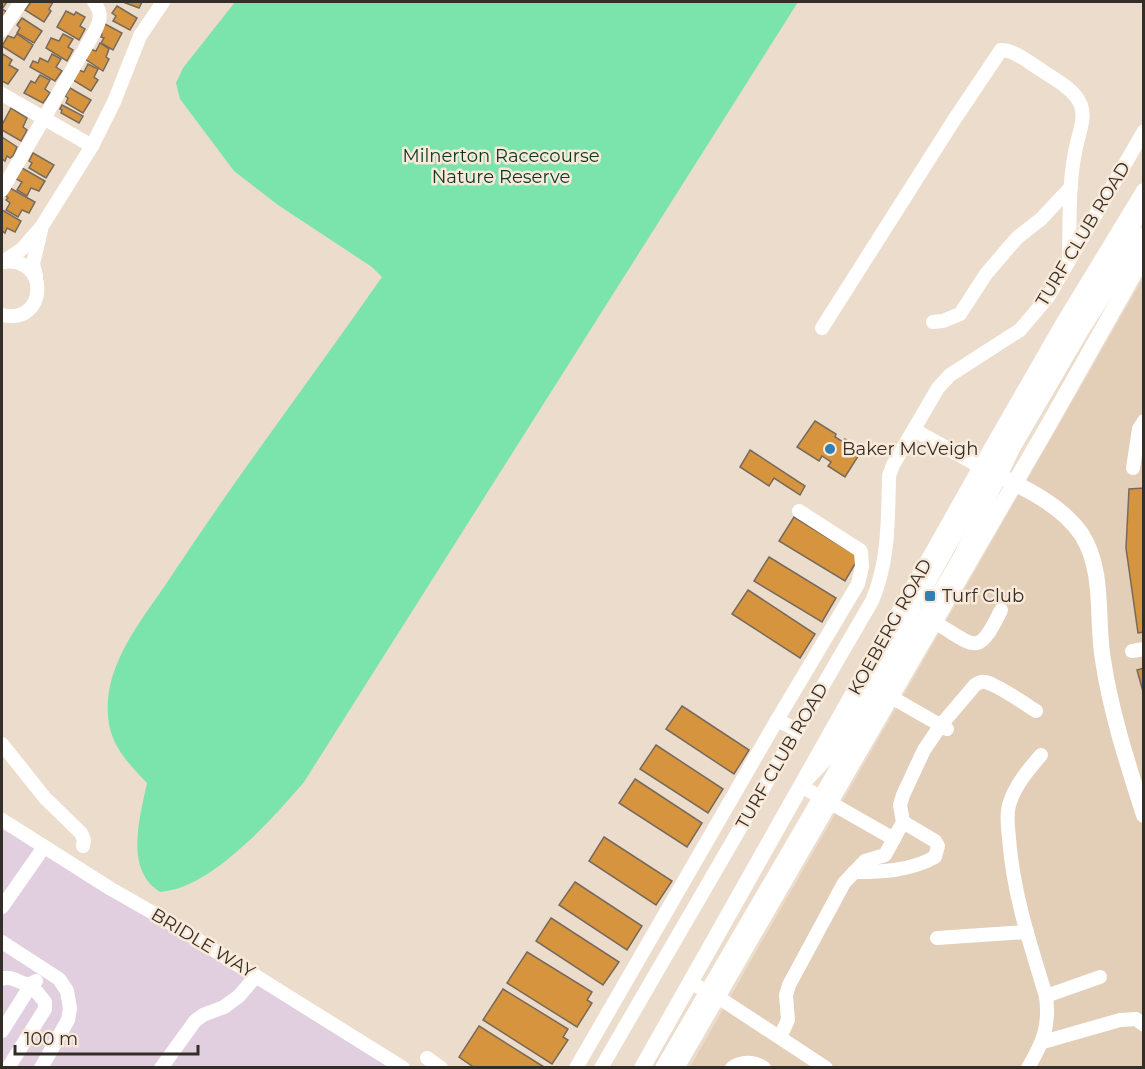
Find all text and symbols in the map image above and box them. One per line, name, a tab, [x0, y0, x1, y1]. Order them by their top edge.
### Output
park label: Milnerton Racecourse Nature Reserve	[402, 145, 600, 188]
street label: TURF CLUB ROAD	[1031, 158, 1135, 310]
place label: Baker McVeigh	[842, 438, 978, 460]
marker: Baker McVeigh	[823, 442, 837, 456]
street label: KOEBERG ROAD	[843, 555, 937, 699]
place label: Turf Club	[942, 585, 1024, 607]
marker: Turf Club	[923, 589, 937, 603]
street label: TURF CLUB ROAD	[731, 679, 833, 833]
street label: BRIDLE WAY	[147, 903, 259, 983]
scale bar	[15, 1018, 198, 1056]
text: 100 m	[24, 1028, 78, 1050]

